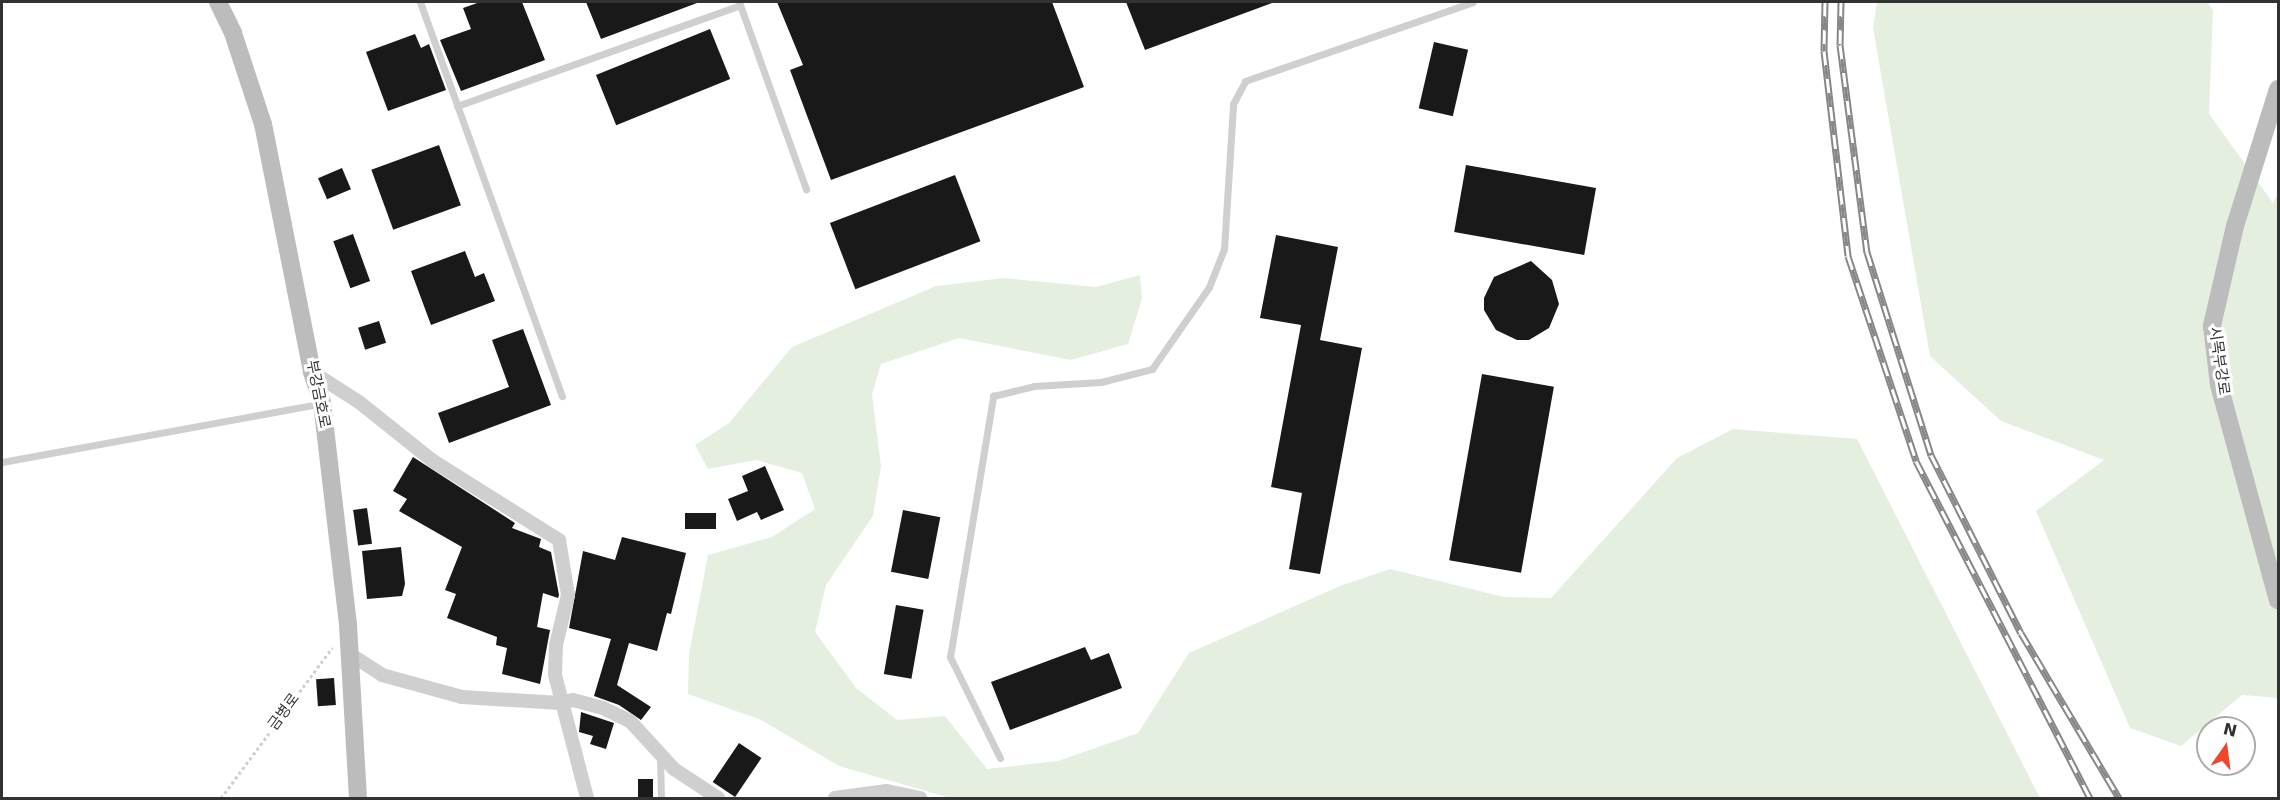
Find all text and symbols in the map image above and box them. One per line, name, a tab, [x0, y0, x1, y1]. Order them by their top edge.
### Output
street label: 시목부강로	[2205, 326, 2233, 396]
street label: 부강금호로	[303, 358, 333, 430]
street label: 금병로	[265, 690, 303, 734]
north arrow	[2196, 716, 2256, 776]
text: N	[2221, 719, 2239, 741]

